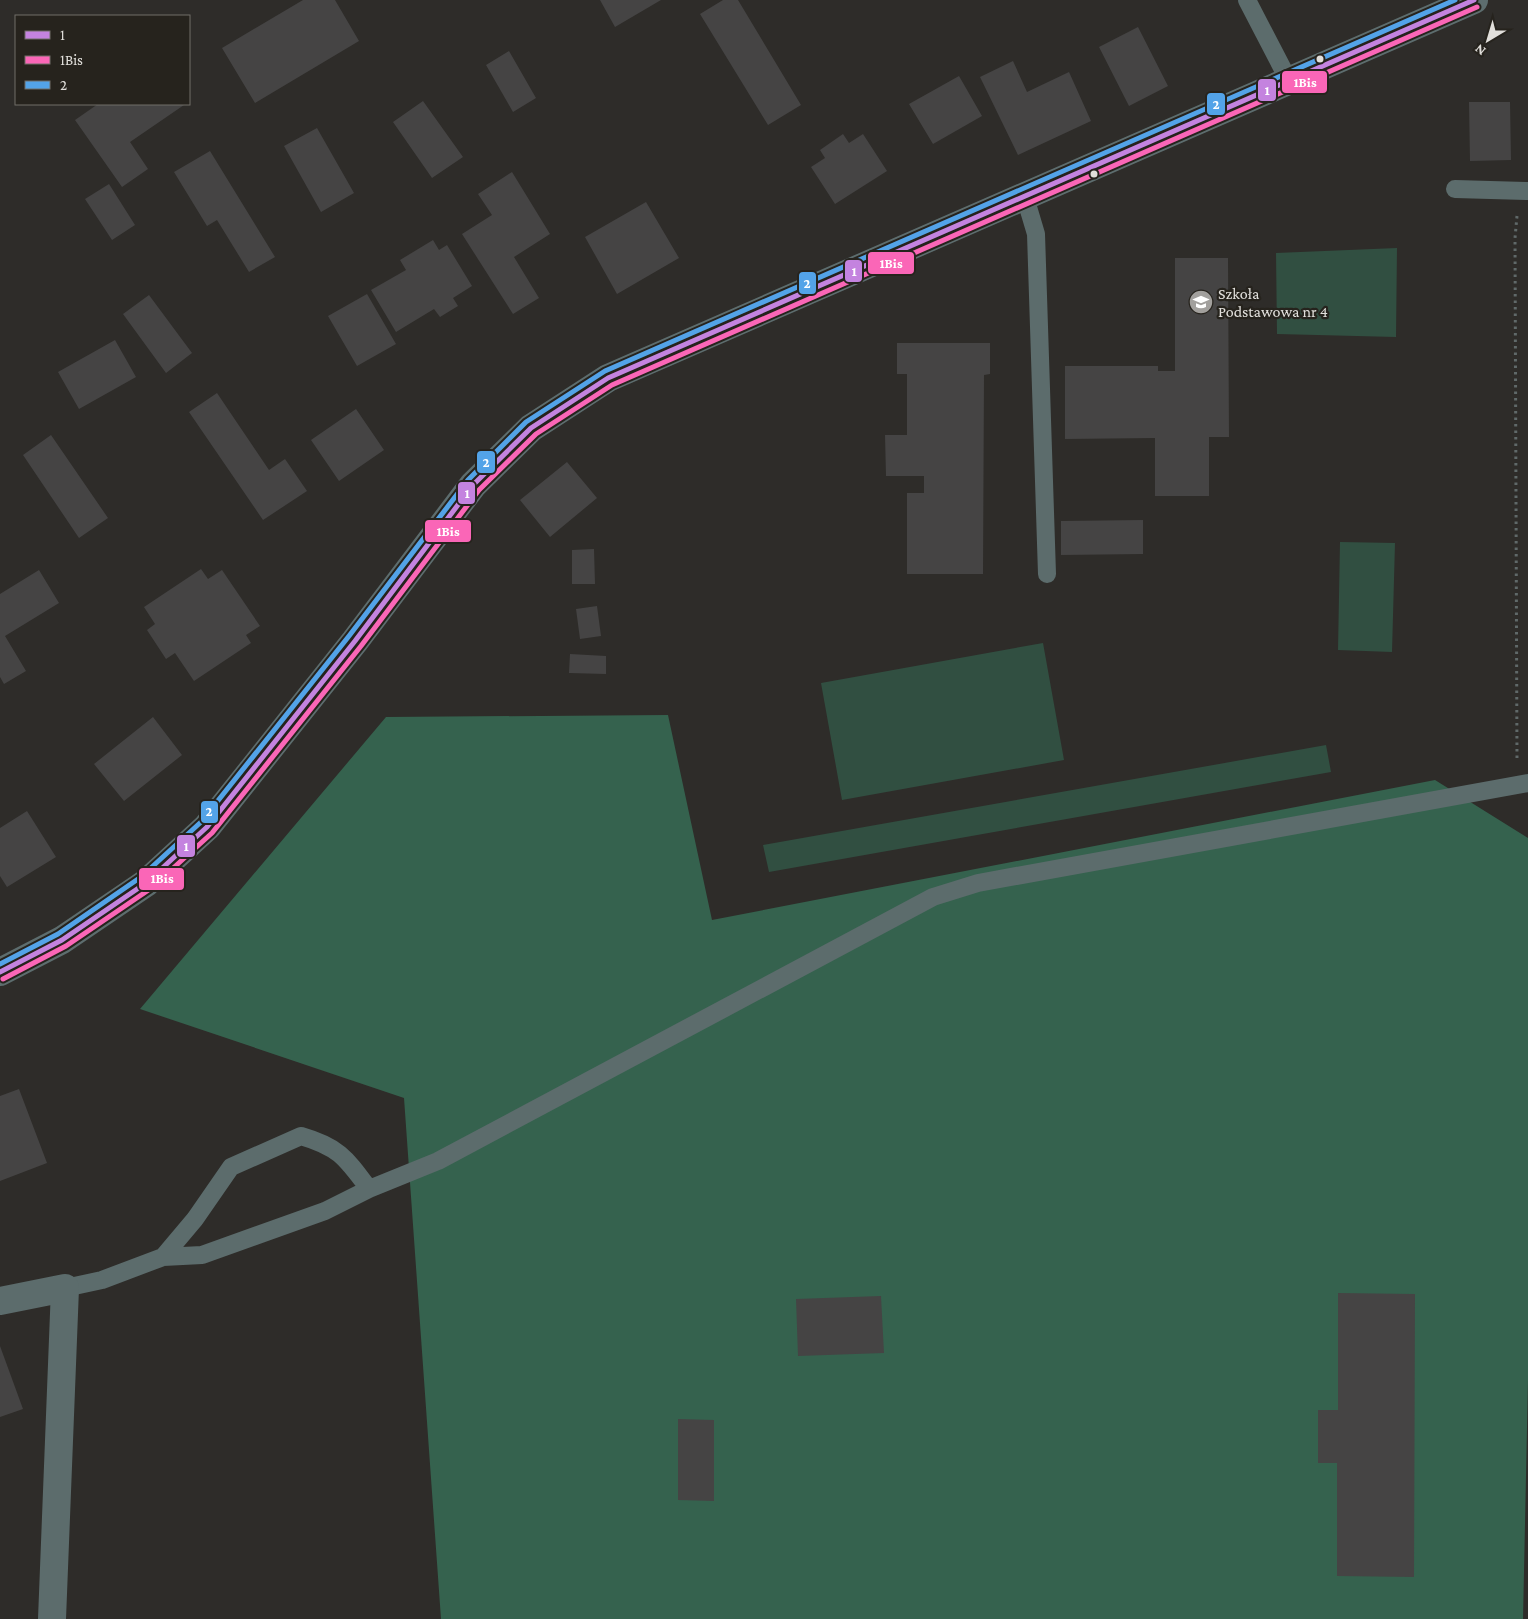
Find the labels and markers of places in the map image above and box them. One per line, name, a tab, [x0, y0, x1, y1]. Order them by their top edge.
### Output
unlabelled marker	[1315, 54, 1325, 64]
unlabelled marker	[1089, 169, 1099, 179]
place label: Szkoła Podstawowa nr 4	[1218, 285, 1328, 320]
school or university icon: Szkoła Podstawowa nr 4	[1188, 289, 1214, 315]

